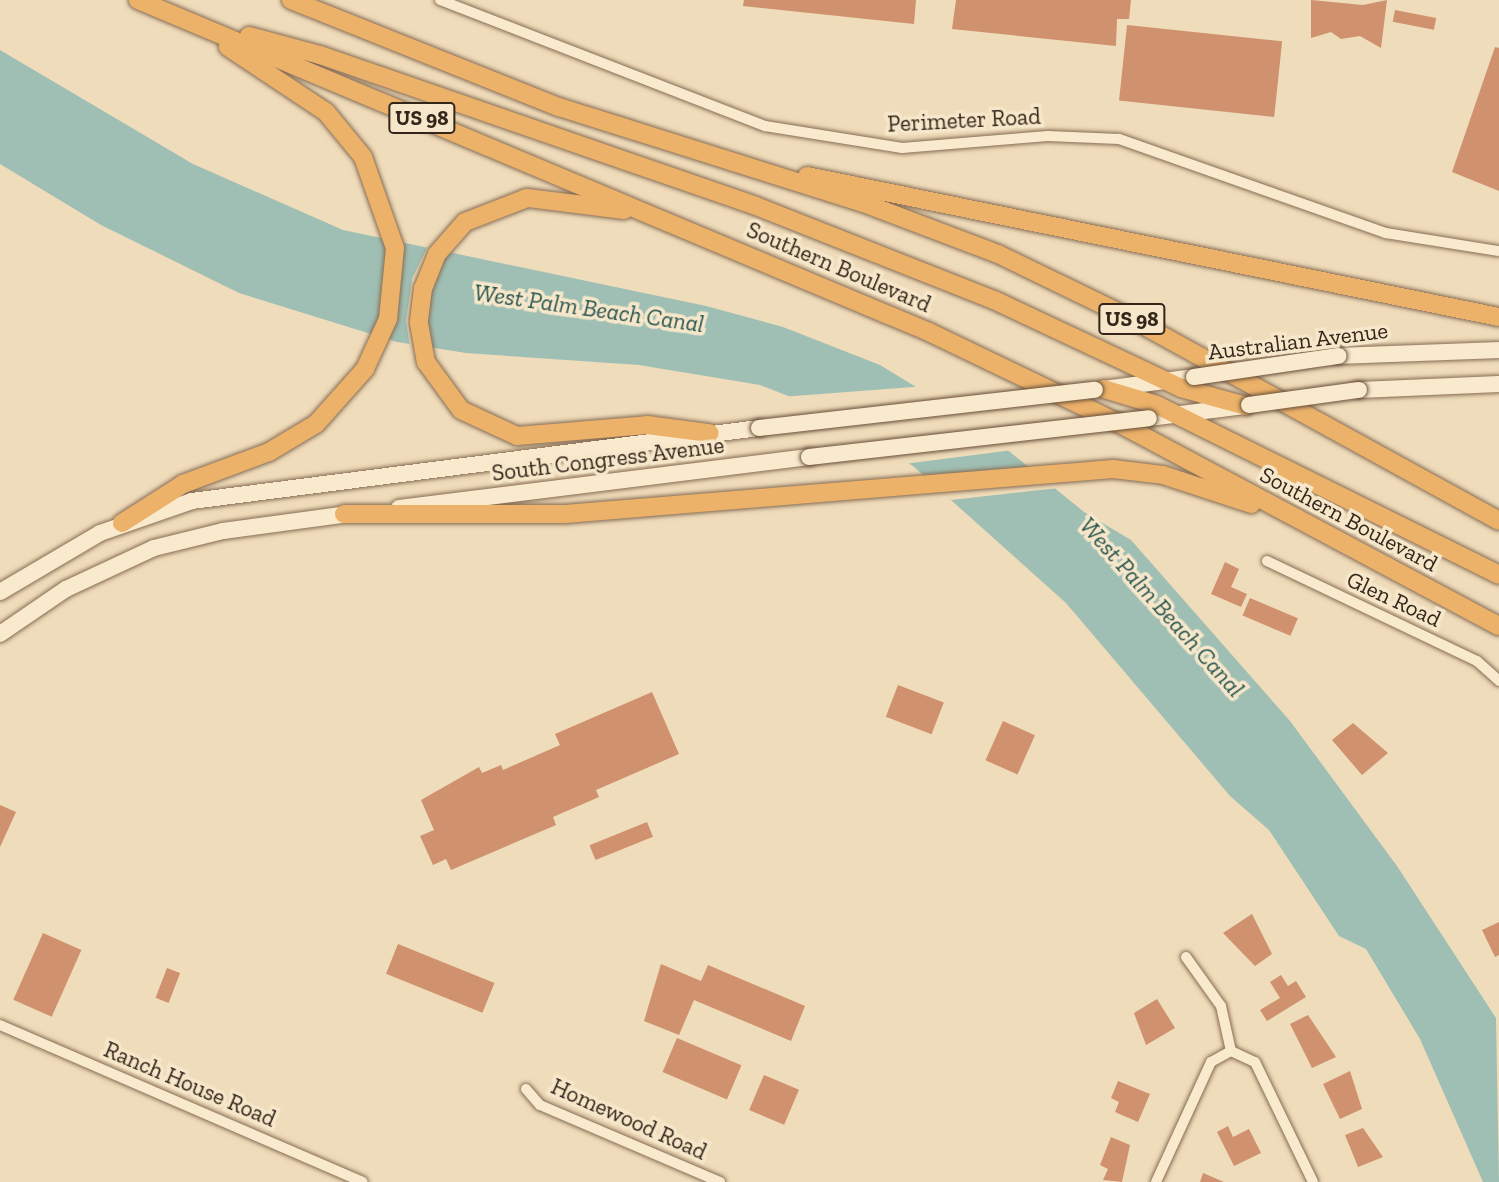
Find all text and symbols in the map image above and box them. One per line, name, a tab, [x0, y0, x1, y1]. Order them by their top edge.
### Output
road number: US 98	[387, 100, 457, 136]
street label: Perimeter Road	[886, 102, 1042, 138]
street label: Southern Boulevard	[743, 216, 935, 318]
water label: West Palm Beach Canal	[472, 278, 706, 338]
road number: US 98	[1097, 302, 1167, 336]
street label: Australian Avenue	[1206, 316, 1390, 366]
street label: South Congress Avenue	[490, 431, 726, 487]
street label: Southern Boulevard	[1255, 460, 1443, 578]
water label: West Palm Beach Canal	[1074, 511, 1250, 703]
street label: Glen Road	[1343, 565, 1445, 633]
street label: Ranch House Road	[100, 1035, 280, 1133]
street label: Homewood Road	[547, 1072, 711, 1166]

